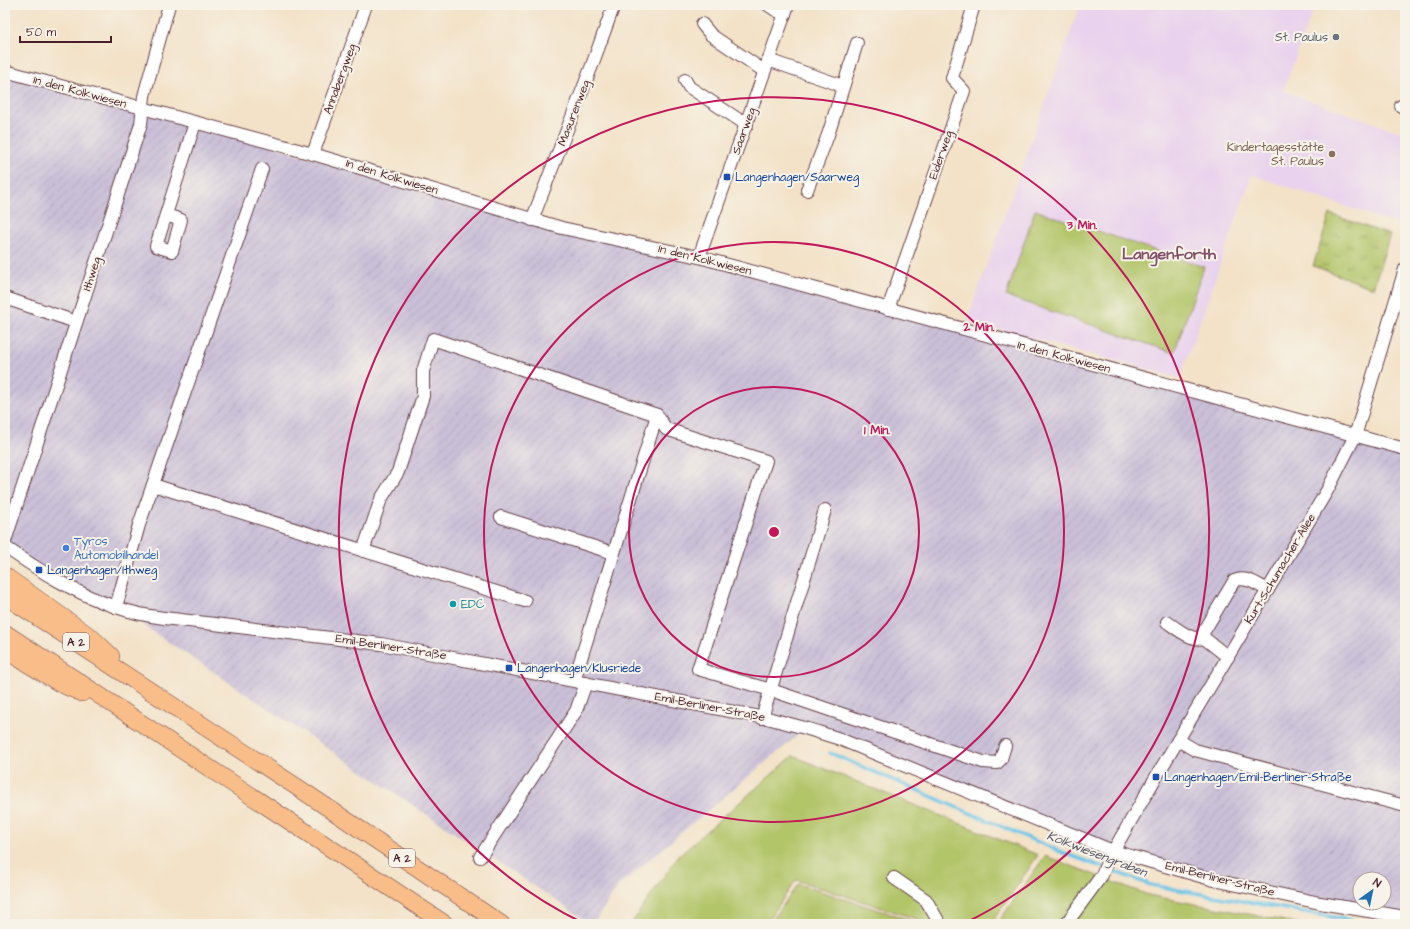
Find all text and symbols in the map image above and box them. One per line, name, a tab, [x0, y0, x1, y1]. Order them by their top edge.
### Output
scale bar	[20, 18, 111, 44]
text: 50 m	[26, 24, 57, 41]
place label: St. Paulus	[1275, 29, 1328, 46]
marker: St. Paulus	[1331, 32, 1341, 42]
street label: Annabergweg	[319, 41, 362, 117]
street label: In den Kolkwiesen	[31, 71, 129, 113]
street label: Masurenweg	[554, 77, 595, 149]
street label: Saarweg	[728, 105, 761, 157]
street label: Eiderweg	[925, 128, 958, 182]
place label: Kindertagesstätte St. Paulus	[1227, 139, 1325, 170]
marker: Kindertagesstätte St. Paulus	[1327, 149, 1337, 159]
street label: In den Kolkwiesen	[344, 155, 440, 199]
place label: Langenhagen/Saarweg	[735, 169, 859, 187]
marker: Langenhagen/Saarweg	[722, 172, 732, 182]
text: 3 Min.	[1066, 217, 1097, 234]
street label: In den Kolkwiesen	[656, 240, 754, 280]
district label: Langenforth	[1122, 243, 1217, 267]
street label: Ithweg	[79, 255, 106, 294]
text: 2 Min.	[962, 319, 995, 336]
street label: In den Kolkwiesen	[1015, 336, 1113, 378]
text: 1 Min.	[864, 422, 890, 439]
street label: Kurt-Schumacher-Allee	[1240, 510, 1320, 627]
centre of rings	[767, 525, 781, 539]
place label: Tyros Automobilhandel	[74, 533, 159, 564]
marker: Tyros Automobilhandel	[61, 543, 71, 553]
place label: Langenhagen/Ithweg	[47, 562, 157, 580]
marker: Langenhagen/Ithweg	[34, 565, 44, 575]
place label: EDC	[461, 596, 485, 613]
marker: EDC	[448, 599, 458, 609]
street label: Emil-Berliner-Straße	[334, 630, 448, 664]
road number: A 2	[63, 633, 89, 651]
place label: Langenhagen/Klusriede	[517, 660, 642, 678]
marker: Langenhagen/Klusriede	[504, 663, 514, 673]
street label: Emil-Berliner-Straße	[653, 688, 767, 726]
place label: Langenhagen/Emil-Berliner-Straße	[1164, 769, 1352, 787]
marker: Langenhagen/Emil-Berliner-Straße	[1151, 772, 1161, 782]
water label: Kolkwiesengraben	[1044, 827, 1151, 883]
road number: A 2	[389, 849, 415, 867]
street label: Emil-Berliner-Straße	[1163, 857, 1277, 901]
north arrow	[1352, 871, 1392, 911]
text: N	[1370, 875, 1384, 891]

